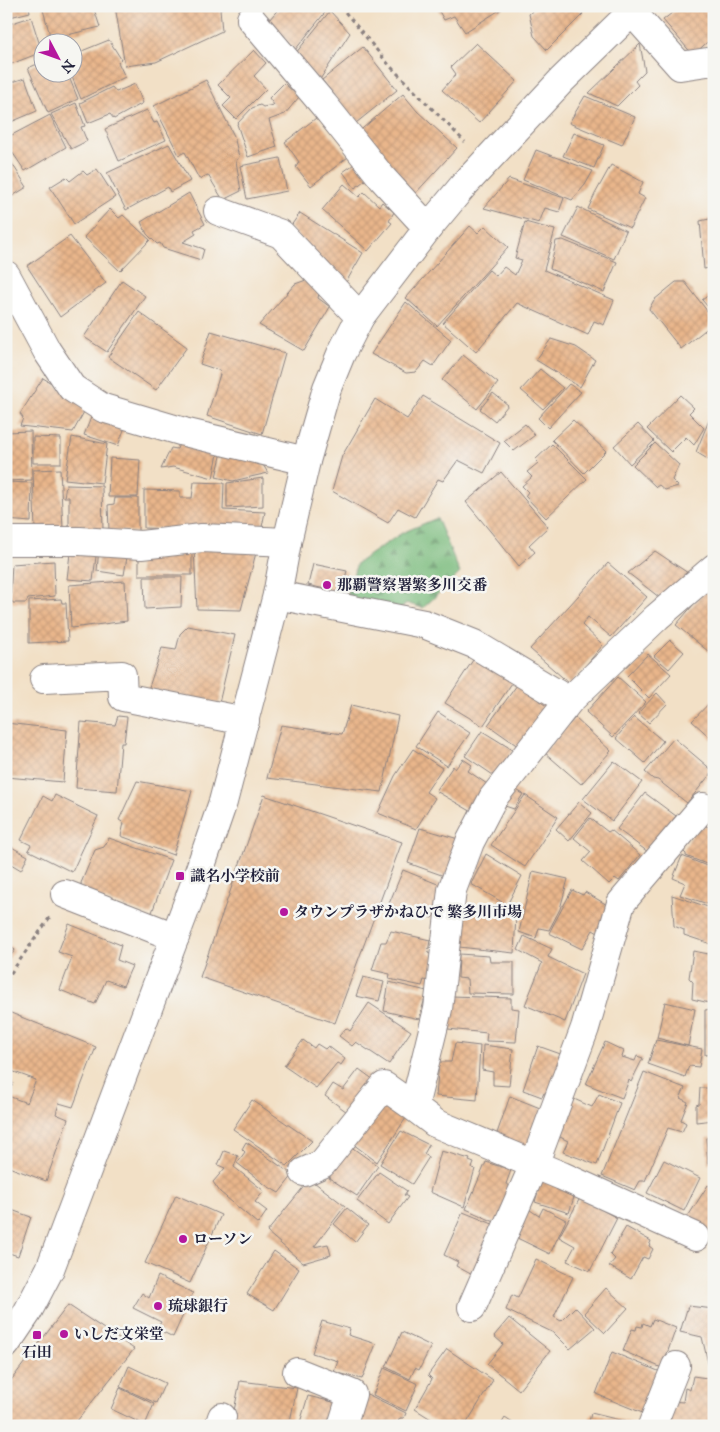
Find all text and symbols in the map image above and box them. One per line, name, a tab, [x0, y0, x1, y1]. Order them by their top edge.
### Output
north arrow	[32, 32, 82, 82]
text: N	[57, 56, 78, 76]
place label: 那覇警察署繁多川交番	[337, 576, 488, 594]
marker: 那覇警察署繁多川交番	[321, 579, 333, 591]
place label: 識名小学校前	[190, 867, 280, 885]
marker: 識名小学校前	[174, 870, 186, 882]
place label: タウンプラザかねひで 繁多川市場	[294, 903, 522, 921]
marker: タウンプラザかねひで 繁多川市場	[278, 906, 290, 918]
place label: ローソン	[193, 1230, 252, 1248]
marker: ローソン	[177, 1233, 189, 1245]
place label: 琉球銀行	[168, 1297, 228, 1315]
marker: 琉球銀行	[152, 1300, 164, 1312]
place label: いしだ文栄堂	[74, 1325, 164, 1343]
marker: いしだ文栄堂	[58, 1328, 70, 1340]
marker: 石田	[31, 1329, 43, 1341]
place label: 石田	[22, 1343, 52, 1361]

